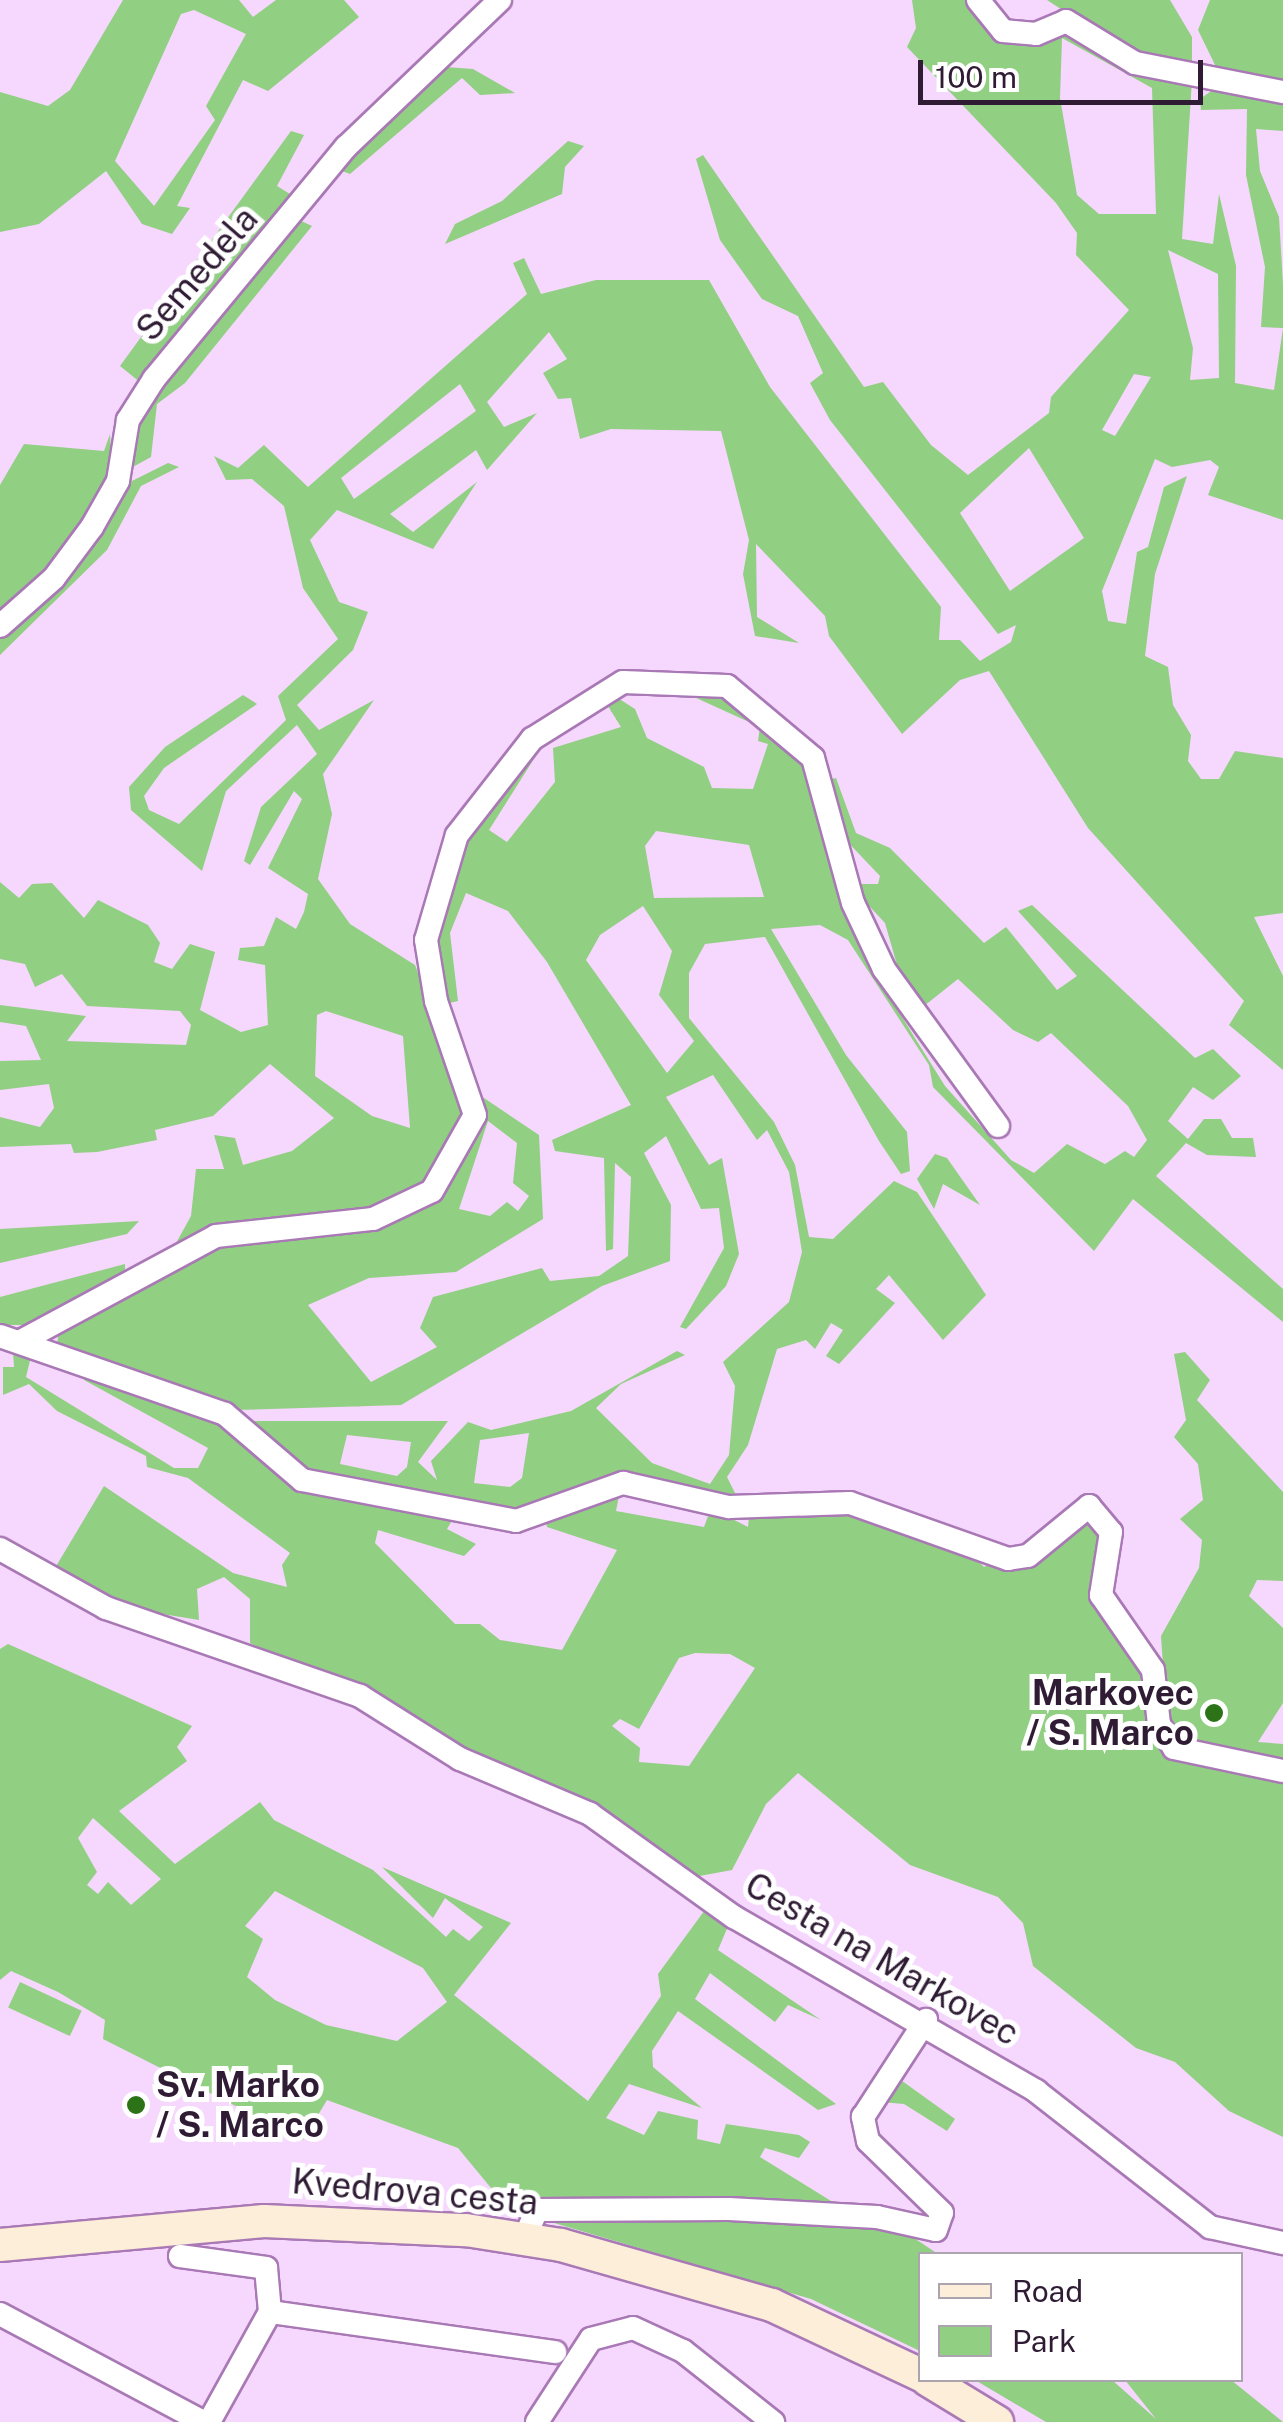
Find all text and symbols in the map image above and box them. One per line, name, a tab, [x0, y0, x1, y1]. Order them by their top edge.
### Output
scale bar	[923, 40, 1208, 102]
text: 100 m	[935, 59, 1017, 95]
street label: Semedela	[127, 198, 267, 350]
place label: Markovec / S. Marco	[1026, 1672, 1194, 1754]
marker: Markovec / S. Marco	[1203, 1702, 1225, 1724]
street label: Cesta na Markovec	[738, 1864, 1026, 2054]
place label: Sv. Marko / S. Marco	[156, 2064, 324, 2146]
marker: Sv. Marko / S. Marco	[125, 2094, 147, 2116]
street label: Kvedrova cesta	[290, 2160, 540, 2224]
legend	[918, 2252, 1243, 2382]
text: Road	[1012, 2273, 1083, 2309]
text: Park	[1012, 2323, 1076, 2359]

